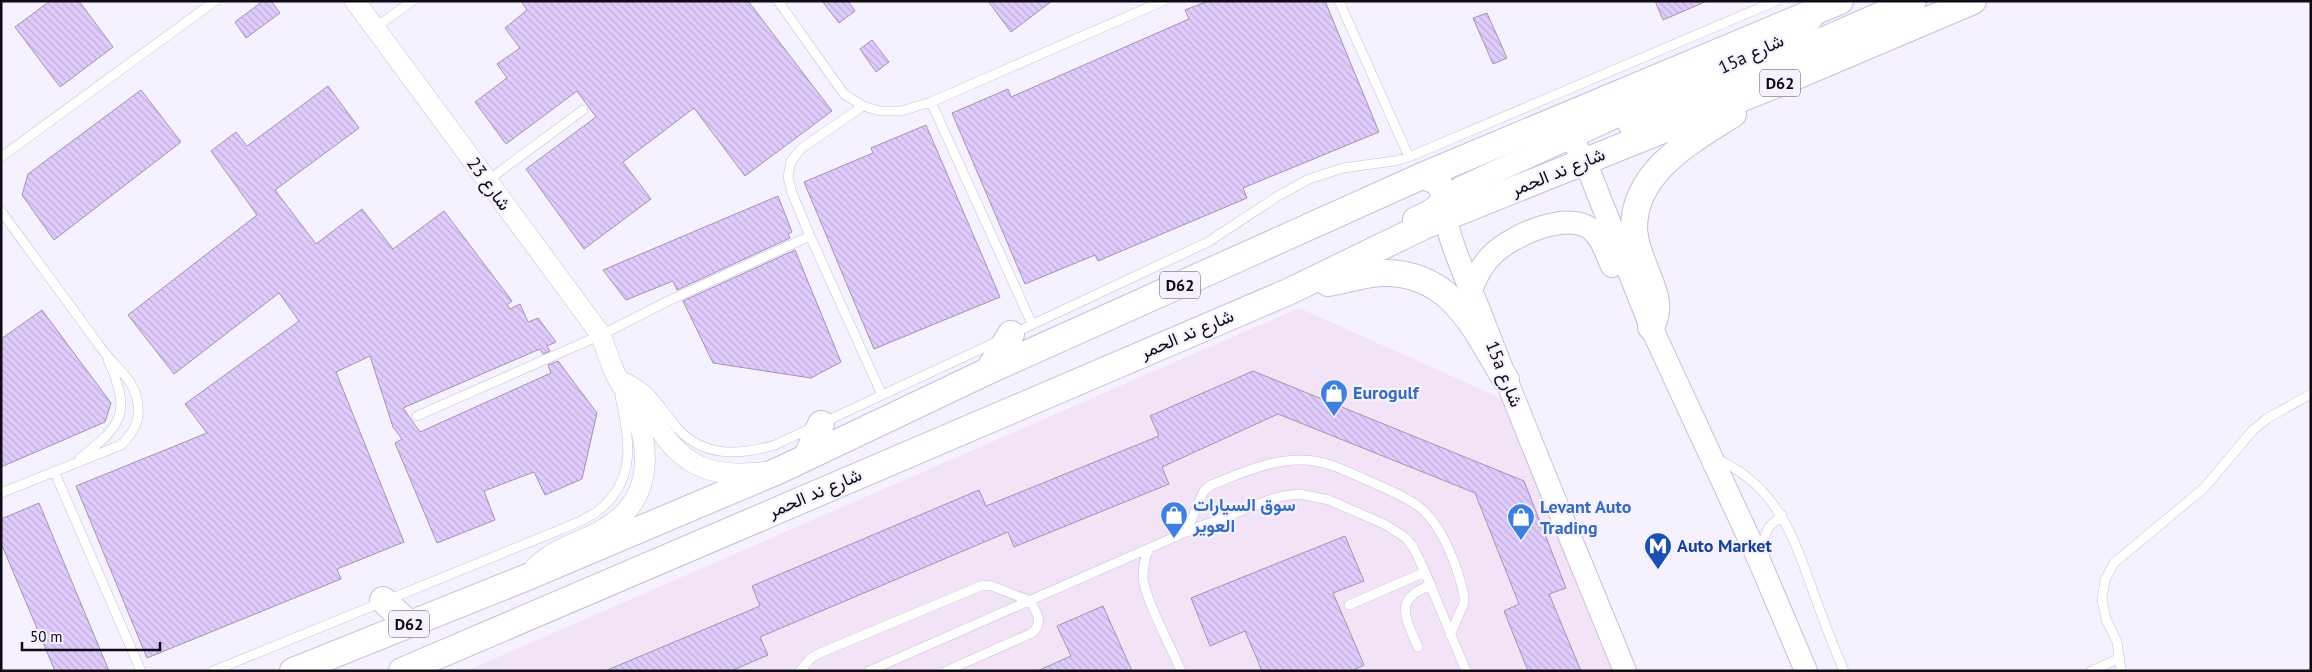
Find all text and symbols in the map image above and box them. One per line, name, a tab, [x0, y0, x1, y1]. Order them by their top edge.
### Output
street label: 15a شارع	[1714, 28, 1788, 80]
road number: D62	[1760, 70, 1800, 96]
street label: شارع ند الحمر	[1506, 142, 1609, 202]
street label: شارع 23	[461, 152, 517, 216]
road number: D62	[1160, 272, 1200, 298]
street label: شارع ند الحمر	[1136, 304, 1237, 365]
street label: 15a شارع	[1480, 337, 1528, 411]
shop icon: Eurogulf	[1319, 378, 1349, 417]
place label: Eurogulf	[1353, 381, 1420, 404]
street label: شارع ند الحمر	[764, 463, 865, 524]
place label: سوق السيارات العوير	[1192, 493, 1296, 537]
place label: Levant Auto Trading	[1540, 495, 1632, 539]
shop icon: سوق السيارات العوير	[1159, 500, 1189, 539]
shop icon: Levant Auto Trading	[1506, 502, 1536, 541]
metro station icon: Auto Market	[1643, 531, 1673, 570]
place label: Auto Market	[1677, 534, 1772, 557]
road number: D62	[389, 610, 429, 638]
scale bar	[22, 620, 160, 652]
text: 50 m	[30, 627, 63, 646]

